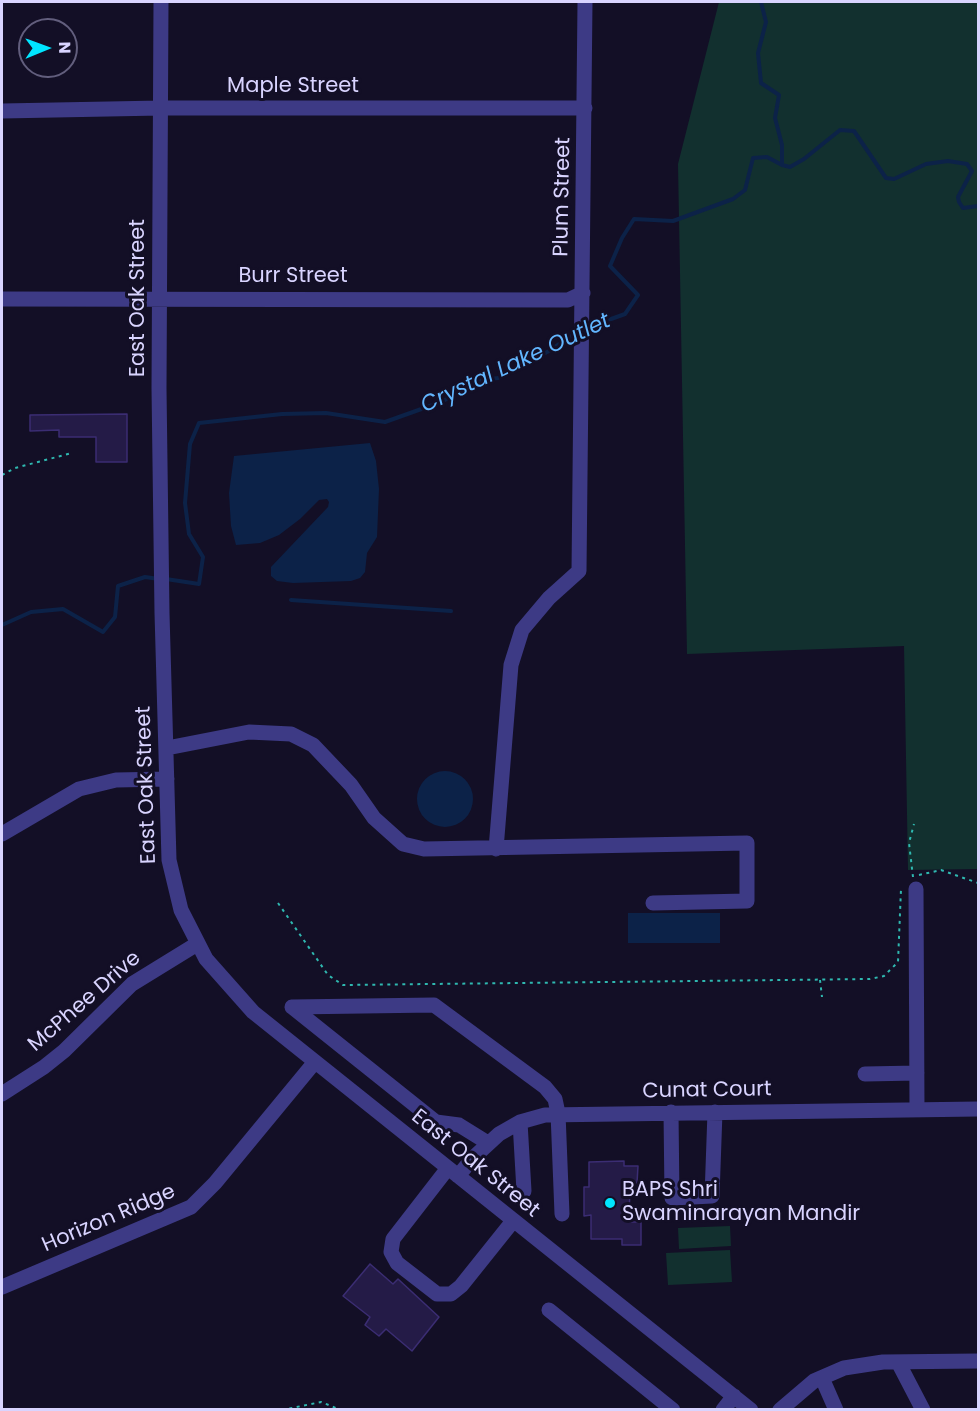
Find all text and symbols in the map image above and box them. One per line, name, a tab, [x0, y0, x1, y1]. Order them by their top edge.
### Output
north arrow	[18, 18, 78, 78]
text: N	[53, 41, 76, 54]
street label: Maple Street	[227, 74, 359, 100]
street label: Plum Street	[549, 137, 577, 257]
street label: East Oak Street	[126, 219, 152, 377]
street label: Burr Street	[238, 264, 348, 290]
water label: Crystal Lake Outlet	[417, 308, 615, 420]
street label: East Oak Street	[132, 706, 162, 864]
street label: McPhee Drive	[24, 946, 146, 1058]
street label: Cunat Court	[642, 1077, 772, 1105]
street label: East Oak Street	[406, 1105, 544, 1223]
place label: BAPS Shri Swaminarayan Mandir	[622, 1178, 860, 1228]
street label: Horizon Ridge	[39, 1180, 179, 1258]
marker: BAPS Shri Swaminarayan Mandir	[603, 1196, 617, 1210]

